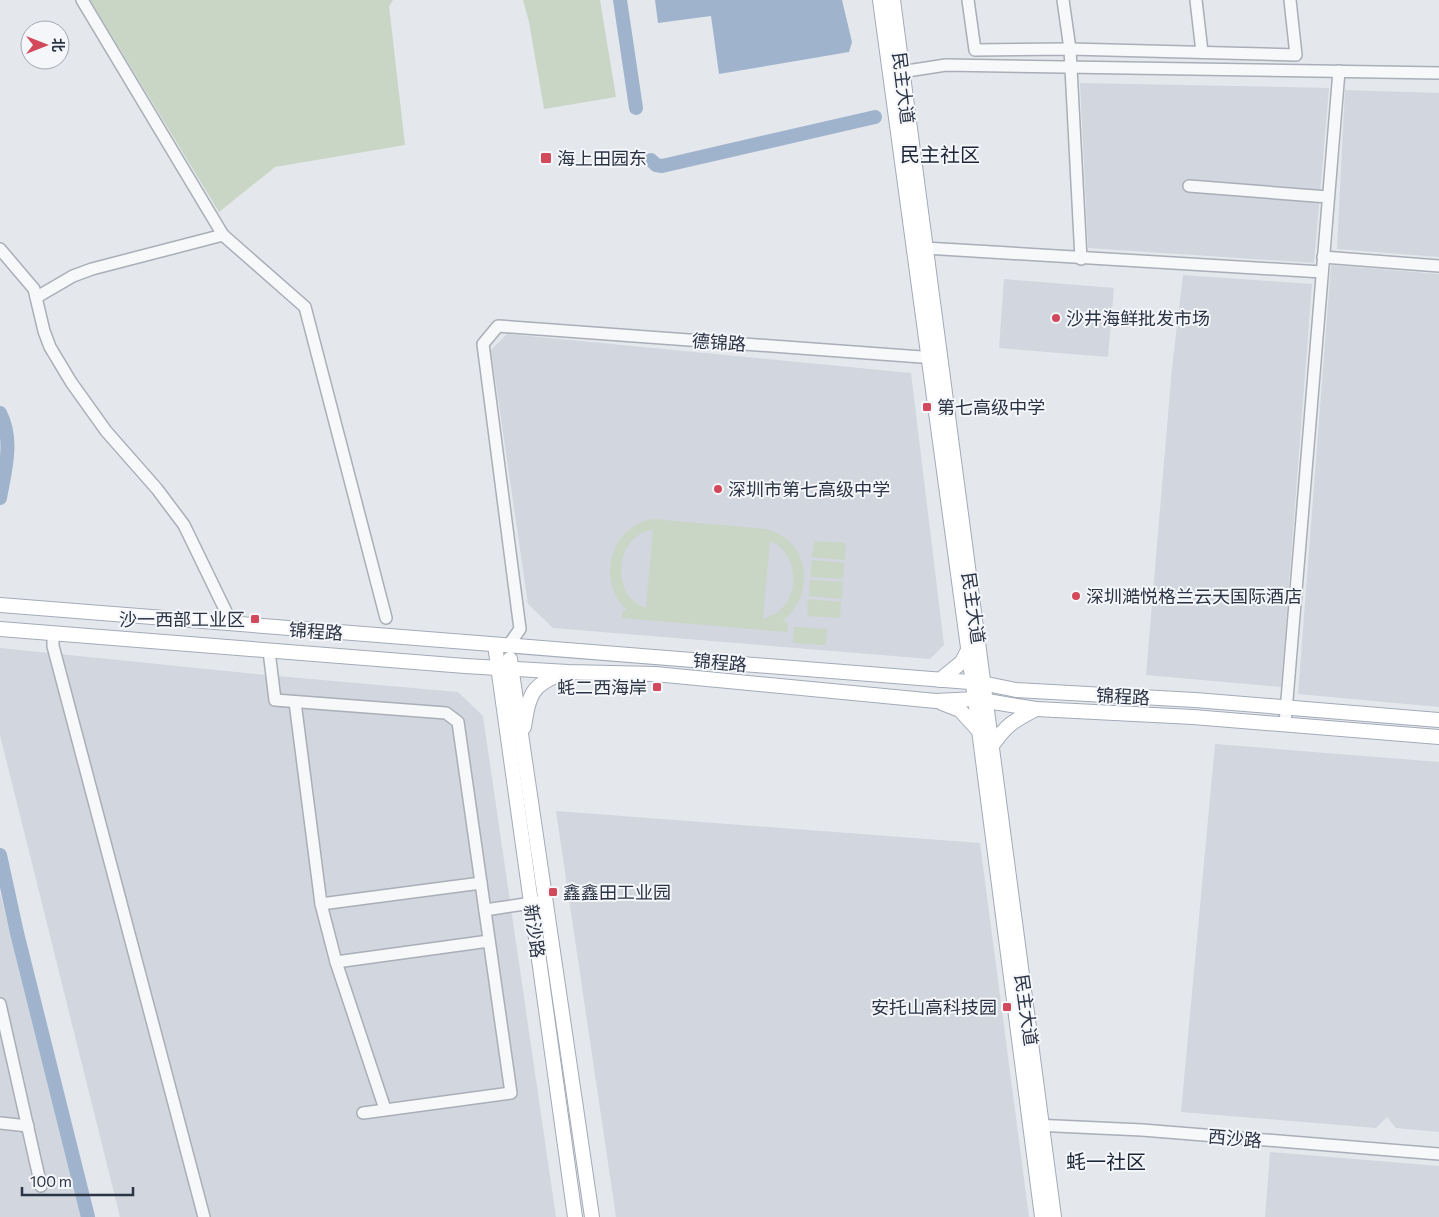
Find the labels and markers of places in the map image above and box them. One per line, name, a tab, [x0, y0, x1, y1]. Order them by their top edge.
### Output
place label: 海上田园东	[557, 147, 647, 169]
marker: 海上田园东	[539, 151, 553, 165]
place label: 沙井海鲜批发市场	[1066, 307, 1210, 329]
marker: 沙井海鲜批发市场	[1050, 312, 1062, 324]
place label: 第七高级中学	[937, 396, 1045, 418]
marker: 第七高级中学	[921, 401, 933, 413]
place label: 深圳市第七高级中学	[728, 478, 890, 500]
marker: 深圳市第七高级中学	[712, 483, 724, 495]
place label: 深圳澔悦格兰云天国际酒店	[1086, 585, 1302, 607]
marker: 深圳澔悦格兰云天国际酒店	[1070, 590, 1082, 602]
place label: 沙一西部工业区	[119, 608, 245, 630]
marker: 沙一西部工业区	[249, 613, 261, 625]
place label: 蚝二西海岸	[557, 676, 647, 698]
marker: 蚝二西海岸	[651, 681, 663, 693]
place label: 鑫鑫田工业园	[563, 881, 671, 903]
marker: 鑫鑫田工业园	[547, 886, 559, 898]
place label: 安托山高科技园	[871, 996, 997, 1018]
marker: 安托山高科技园	[1001, 1001, 1013, 1013]

